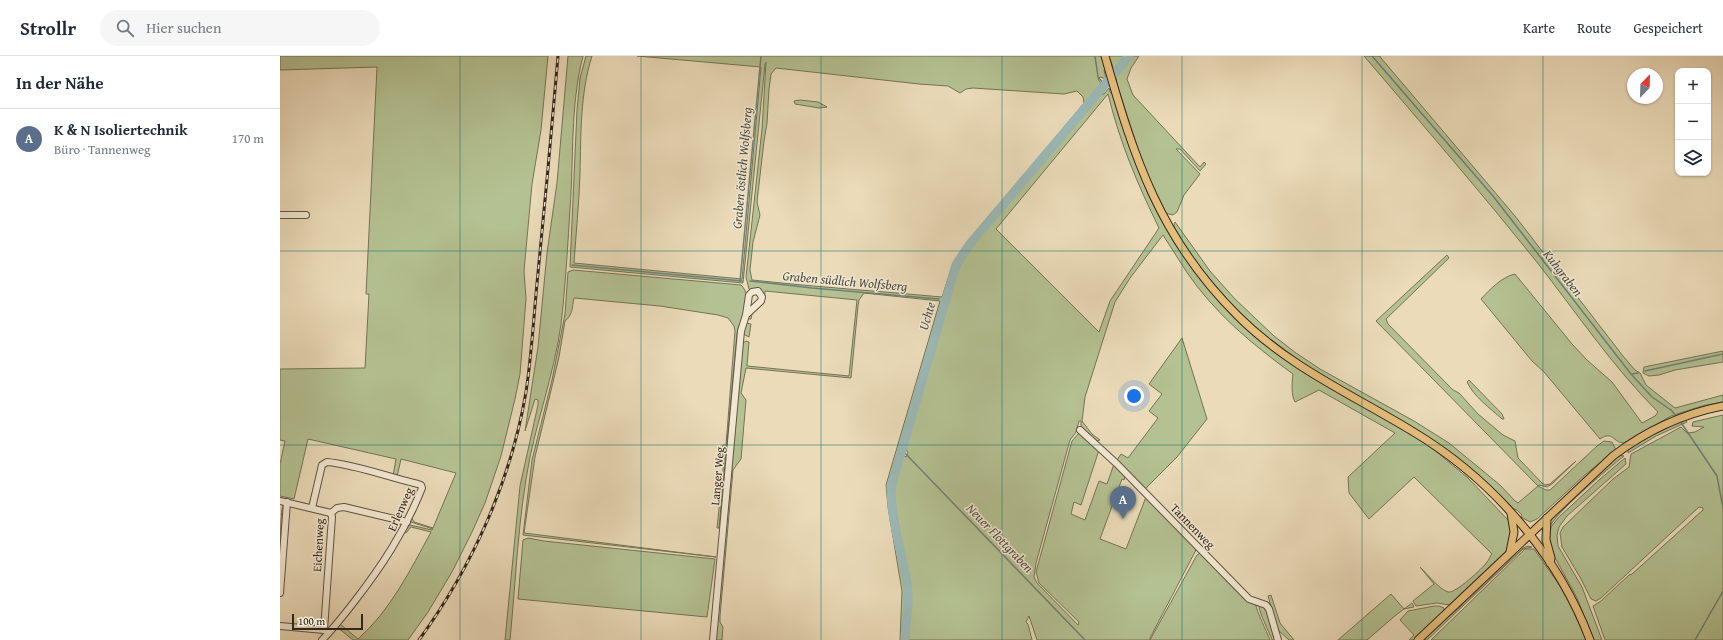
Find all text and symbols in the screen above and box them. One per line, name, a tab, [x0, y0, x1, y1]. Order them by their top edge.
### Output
search box	[100, 10, 380, 46]
text: Strollr	[20, 14, 76, 42]
icon: search	[114, 17, 136, 39]
text: Hier suchen	[146, 17, 221, 38]
text: Karte	[1523, 18, 1555, 38]
text: Route	[1577, 18, 1611, 38]
text: Gespeichert	[1633, 18, 1703, 38]
north arrow	[1627, 68, 1663, 104]
map controls	[1675, 68, 1711, 176]
button: +	[1675, 68, 1711, 104]
text: In der Nähe	[16, 70, 104, 95]
button: −	[1675, 104, 1711, 140]
water label: Graben östlich Wolfsberg	[727, 106, 757, 230]
text: K & N Isoliertechnik	[54, 119, 188, 140]
text: A	[25, 129, 33, 148]
text: 170 m	[232, 129, 264, 148]
text: Büro · Tannenweg	[54, 140, 151, 159]
button: layers	[1675, 140, 1711, 176]
water label: Kuhgraben	[1538, 245, 1588, 301]
water label: Graben südlich Wolfsberg	[782, 266, 908, 296]
water label: Uchte	[914, 300, 940, 332]
your location	[1124, 386, 1144, 406]
street label: Langer Weg	[706, 446, 728, 506]
street label: Erlenweg	[383, 484, 417, 534]
pin: A	[1110, 486, 1136, 519]
water label: Neuer Flottgraben	[962, 499, 1038, 577]
street label: Tannenweg	[1167, 499, 1219, 553]
street label: Eichenweg	[308, 518, 328, 572]
scale bar	[292, 612, 363, 631]
text: 100 m	[298, 613, 325, 629]

